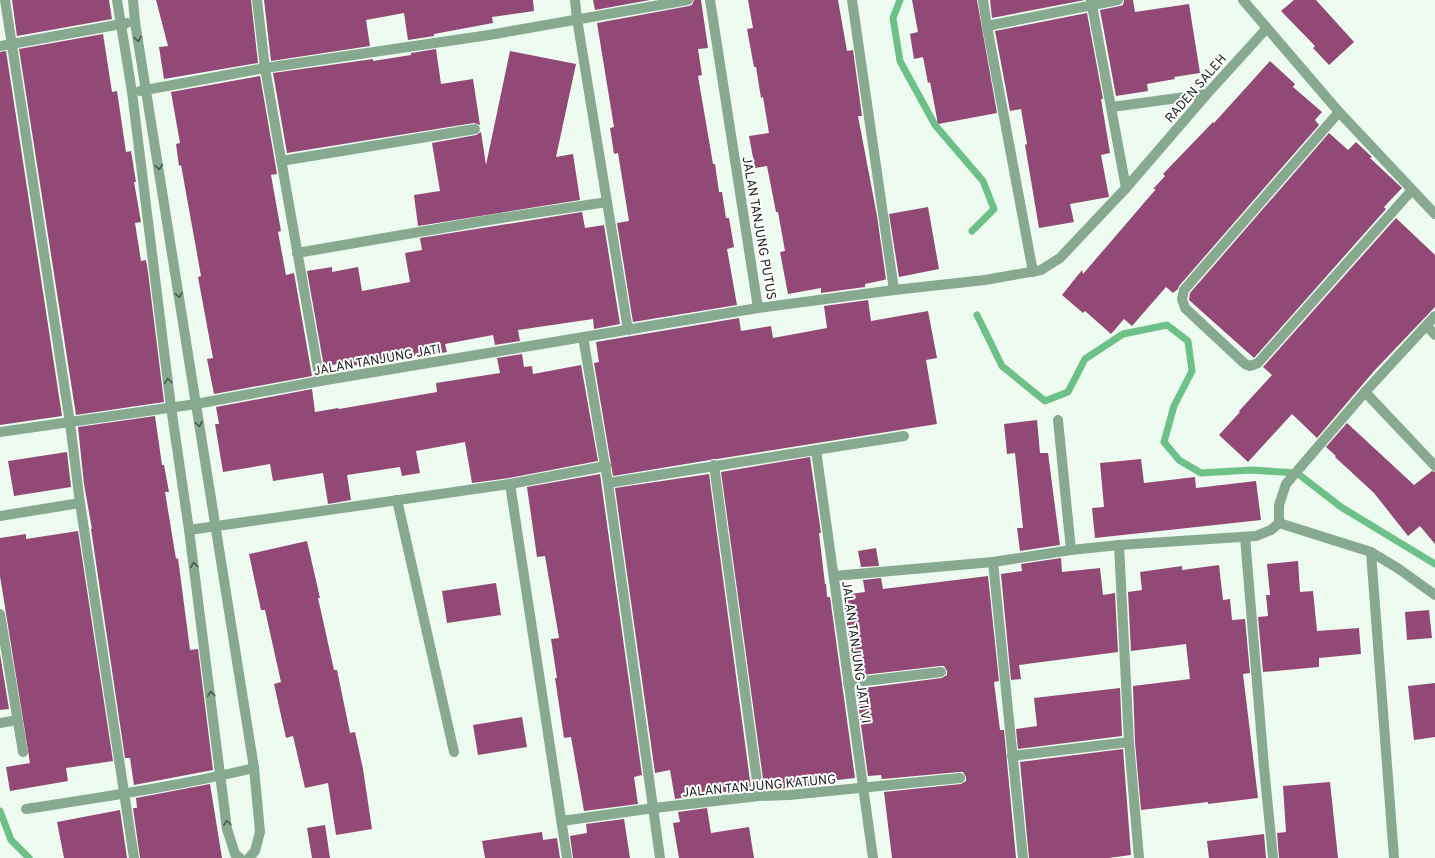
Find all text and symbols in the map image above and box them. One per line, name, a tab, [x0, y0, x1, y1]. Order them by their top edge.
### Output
one-way arrow	[133, 36, 141, 42]
street label: RADEN SALEH	[1162, 52, 1231, 127]
street label: JALAN TANJUNG PUTUS	[738, 155, 779, 301]
one-way arrow	[154, 164, 163, 170]
one-way arrow	[174, 292, 183, 298]
street label: JALAN TANJUNG JATI	[312, 342, 442, 380]
one-way arrow	[164, 378, 173, 384]
one-way arrow	[194, 421, 203, 427]
one-way arrow	[190, 562, 199, 568]
street label: JALAN TANJUNG JATI VI	[837, 580, 873, 725]
one-way arrow	[207, 691, 216, 697]
street label: JALAN TANJUNG KATUNG	[682, 772, 837, 802]
one-way arrow	[223, 820, 232, 826]

